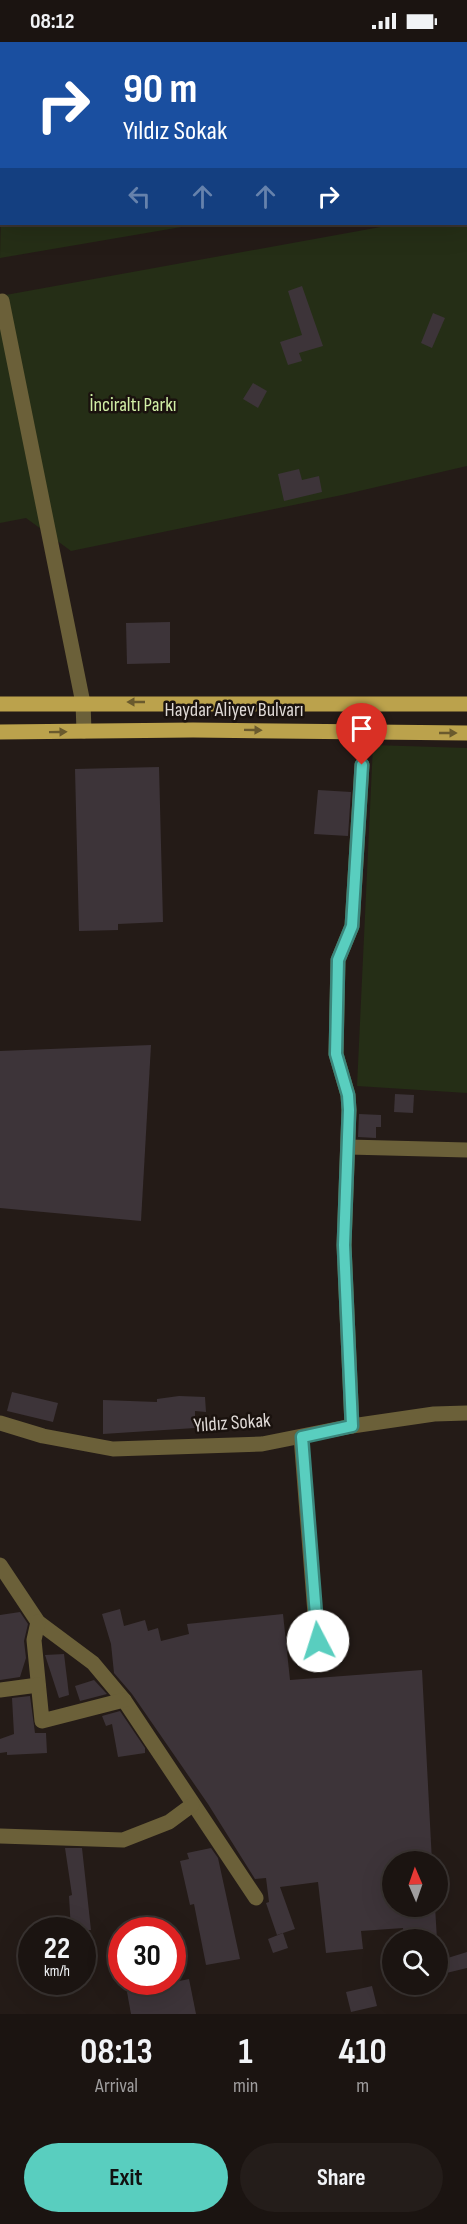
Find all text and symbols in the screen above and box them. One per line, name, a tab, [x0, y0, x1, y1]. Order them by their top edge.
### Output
text: 08:12	[30, 8, 74, 35]
text: 90 m	[123, 64, 197, 115]
icon: right	[24, 66, 102, 144]
text: Yıldız Sokak	[123, 115, 227, 147]
icon: left	[123, 180, 156, 213]
icon: ahead	[186, 180, 219, 213]
icon: ahead	[249, 180, 282, 213]
icon: right	[312, 180, 345, 213]
park label: İnciraltı Parkı	[89, 393, 177, 417]
one-way arrow	[126, 697, 145, 707]
street label: Haydar Aliyev Bulvarı	[165, 698, 303, 722]
pin	[336, 703, 387, 765]
icon: arrive	[345, 712, 378, 745]
one-way arrow	[244, 726, 263, 735]
one-way arrow	[49, 727, 68, 736]
one-way arrow	[439, 728, 458, 738]
street label: Yıldız Sokak	[193, 1408, 272, 1438]
position arrow	[286, 1609, 350, 1673]
north arrow	[382, 1851, 448, 1917]
map controls	[382, 1851, 448, 1995]
speed limit sign: 30	[108, 1917, 186, 1995]
button: search	[382, 1929, 448, 1995]
text: 22	[44, 1931, 70, 1967]
text: km/h	[44, 1962, 70, 1981]
text: 08:13	[80, 2031, 153, 2074]
text: 1	[239, 2031, 253, 2074]
text: 410	[339, 2031, 387, 2074]
text: Arrival	[95, 2074, 138, 2098]
text: min	[233, 2074, 258, 2098]
text: m	[356, 2074, 369, 2098]
button: Exit	[24, 2143, 228, 2212]
button: Share	[240, 2143, 443, 2212]

